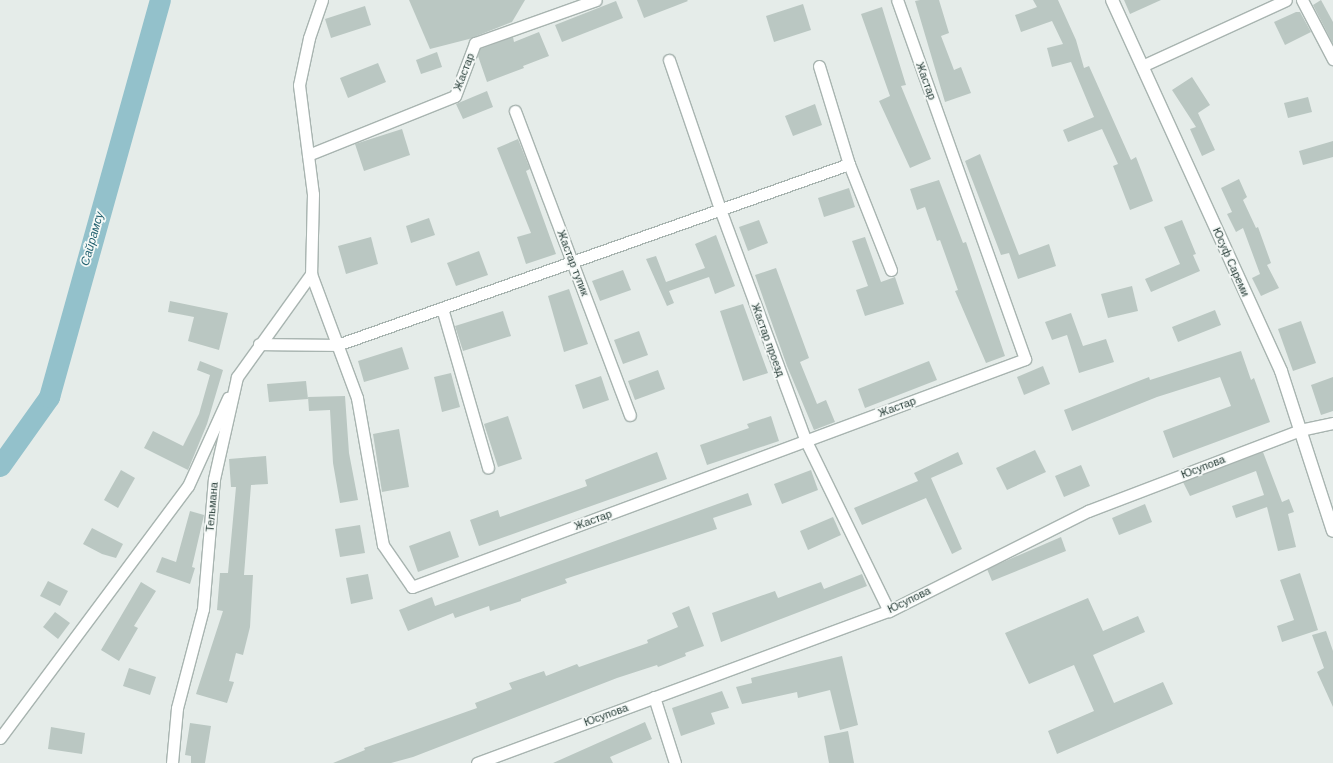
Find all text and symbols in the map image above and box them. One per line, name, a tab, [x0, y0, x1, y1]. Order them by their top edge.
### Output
street label: Жастар	[451, 51, 477, 93]
street label: Жастар	[913, 60, 939, 102]
water label: Сайрамсу	[78, 210, 108, 268]
street label: Юсуф Сареми	[1210, 225, 1252, 299]
street label: Жастар тупик	[554, 228, 592, 298]
street label: Жастар проезд	[749, 301, 787, 379]
street label: Жастар	[876, 394, 918, 420]
street label: Юсупова	[1179, 453, 1227, 481]
street label: Тельмана	[203, 482, 221, 532]
street label: Жастар	[572, 507, 614, 533]
street label: Юсупова	[885, 584, 933, 616]
street label: Юсупова	[582, 701, 630, 729]

